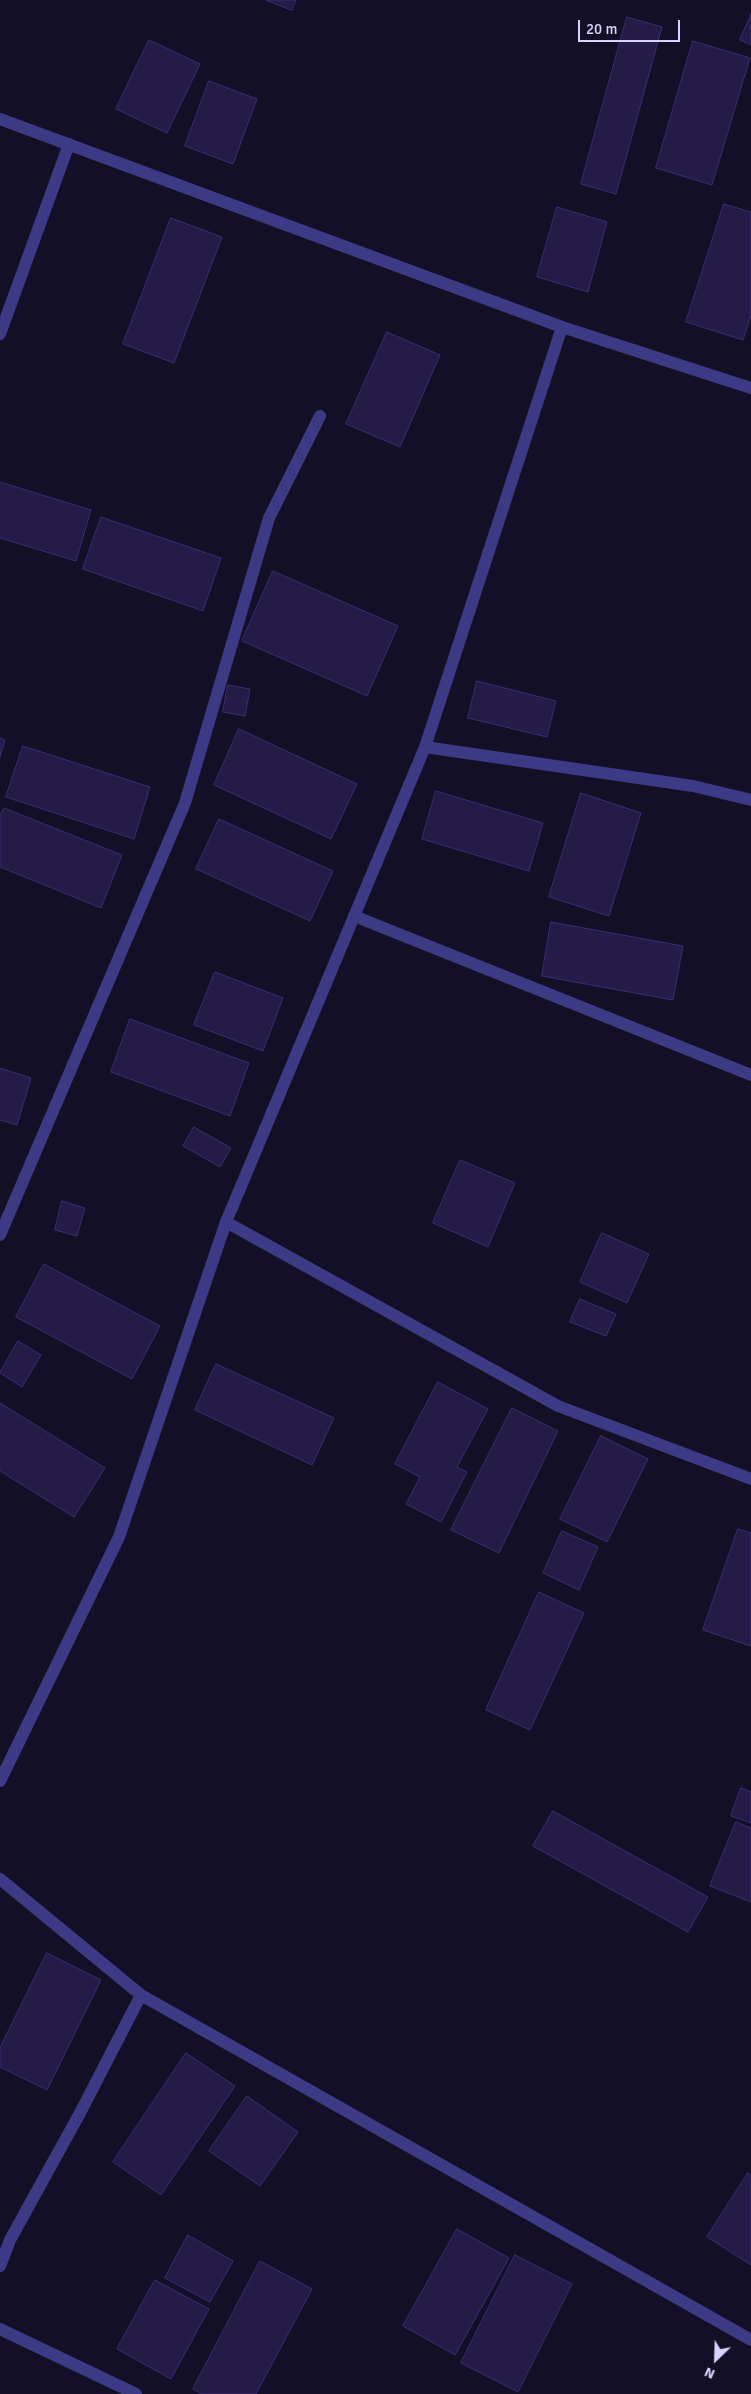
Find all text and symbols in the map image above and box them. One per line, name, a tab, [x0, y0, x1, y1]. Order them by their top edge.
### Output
scale bar	[581, 10, 684, 42]
text: 20 m	[586, 20, 617, 38]
north arrow	[691, 2334, 741, 2384]
text: N	[702, 2363, 718, 2383]

